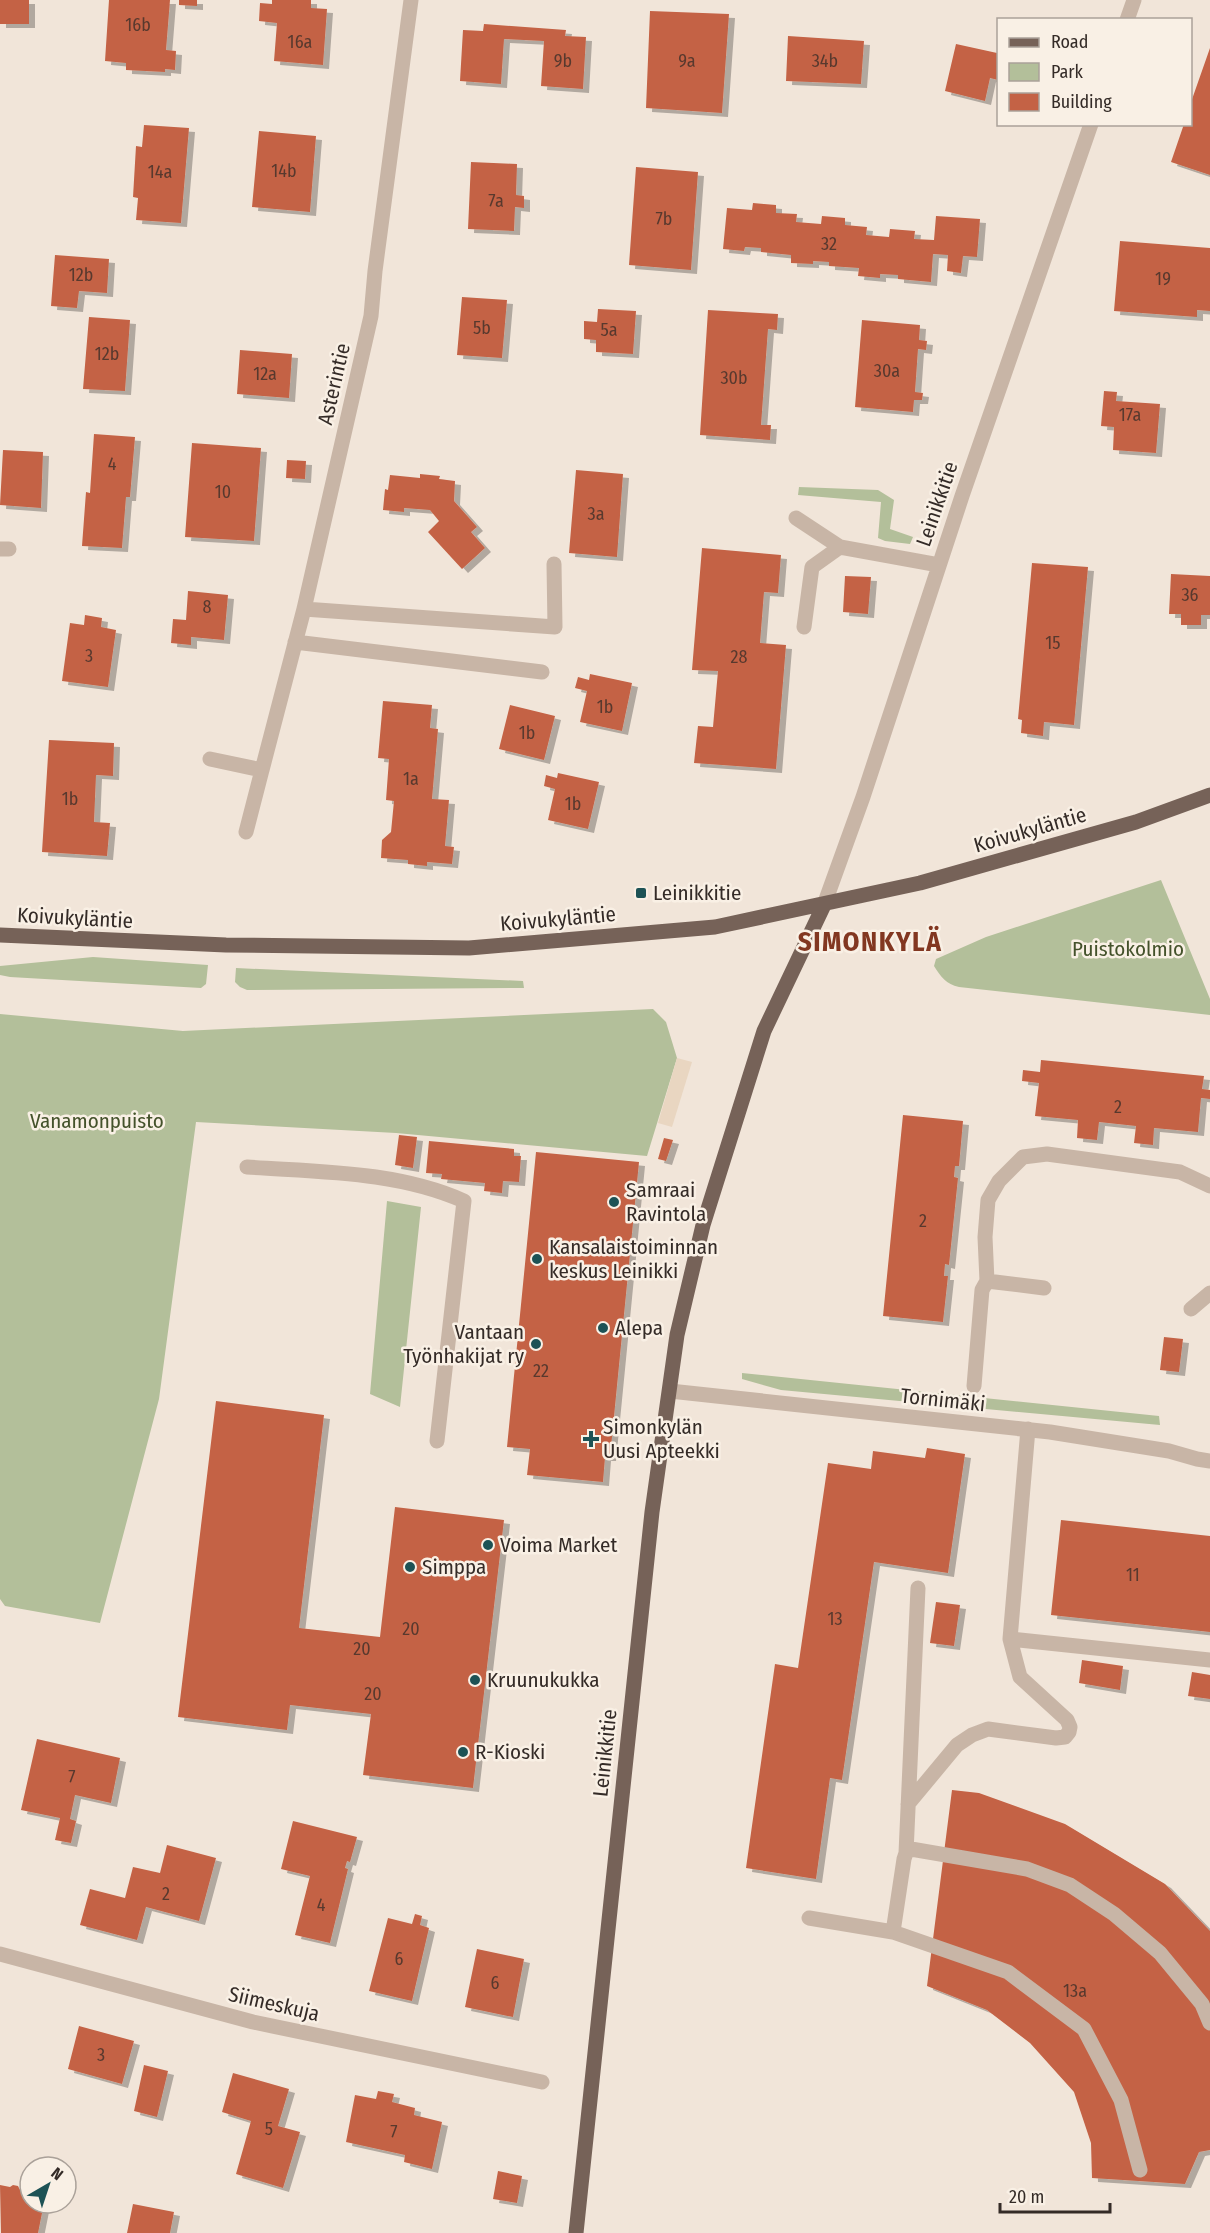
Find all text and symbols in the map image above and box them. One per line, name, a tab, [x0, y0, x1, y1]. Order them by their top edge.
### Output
house number: 16b	[125, 14, 151, 36]
legend	[997, 18, 1192, 126]
house number: 16a	[288, 31, 313, 53]
text: Road	[1051, 31, 1088, 53]
house number: 9b	[554, 50, 572, 72]
house number: 9a	[678, 50, 696, 72]
house number: 34b	[812, 50, 838, 72]
text: Park	[1051, 61, 1084, 83]
text: Building	[1051, 91, 1112, 113]
house number: 14b	[271, 160, 297, 182]
house number: 14a	[148, 161, 172, 183]
house number: 7a	[488, 190, 504, 212]
house number: 7b	[656, 208, 672, 230]
house number: 32	[821, 233, 837, 255]
house number: 12b	[69, 264, 93, 286]
house number: 19	[1155, 268, 1171, 290]
house number: 5b	[473, 317, 491, 339]
house number: 5a	[600, 319, 618, 341]
street label: Asterintie	[312, 341, 356, 427]
house number: 12b	[95, 343, 119, 365]
house number: 30a	[874, 360, 900, 382]
house number: 12a	[253, 363, 277, 385]
house number: 30b	[720, 367, 748, 389]
house number: 17a	[1119, 404, 1141, 426]
house number: 4	[108, 453, 117, 475]
street label: Leinikkitie	[910, 458, 964, 550]
house number: 10	[215, 481, 231, 503]
house number: 3a	[588, 503, 605, 525]
house number: 36	[1181, 584, 1199, 606]
house number: 8	[203, 596, 212, 618]
house number: 15	[1045, 632, 1061, 654]
house number: 3	[85, 645, 93, 667]
house number: 28	[731, 646, 747, 668]
house number: 1b	[597, 696, 613, 718]
house number: 1b	[519, 722, 535, 744]
house number: 1a	[403, 768, 419, 790]
house number: 1b	[62, 788, 78, 810]
house number: 1b	[565, 793, 581, 815]
street label: Koivukyläntie	[971, 802, 1089, 858]
place label: Leinikkitie	[653, 880, 741, 906]
marker: Leinikkitie	[634, 886, 648, 900]
street label: Koivukyläntie	[499, 901, 617, 937]
street label: Koivukyläntie	[16, 902, 134, 934]
district label: SIMONKYLÄ	[798, 925, 942, 958]
park label: Puistokolmio	[1072, 936, 1184, 962]
house number: 2	[1114, 1096, 1122, 1118]
park label: Vanamonpuisto	[30, 1108, 164, 1134]
place label: Samraai Ravintola	[626, 1177, 706, 1227]
marker: Samraai Ravintola	[607, 1195, 621, 1209]
house number: 2	[919, 1210, 927, 1232]
place label: Kansalaistoiminnan keskus Leinikki	[549, 1234, 718, 1284]
marker: Kansalaistoiminnan keskus Leinikki	[530, 1252, 544, 1266]
place label: Alepa	[615, 1315, 663, 1341]
place label: Vantaan Työnhakijat ry	[403, 1319, 525, 1369]
marker: Alepa	[596, 1321, 610, 1335]
marker: Vantaan Työnhakijat ry	[529, 1337, 543, 1351]
house number: 22	[533, 1360, 549, 1382]
street label: Tornimäki	[899, 1383, 987, 1417]
place label: Simonkylän Uusi Apteekki	[603, 1414, 720, 1464]
marker: Simonkylän Uusi Apteekki	[584, 1432, 598, 1446]
place label: Voima Market	[500, 1532, 617, 1558]
marker: Voima Market	[481, 1538, 495, 1552]
place label: Simppa	[422, 1554, 486, 1580]
marker: Simppa	[403, 1560, 417, 1574]
house number: 11	[1126, 1564, 1140, 1586]
house number: 13	[827, 1608, 843, 1630]
house number: 20	[402, 1618, 420, 1640]
house number: 20	[353, 1638, 371, 1660]
place label: Kruunukukka	[487, 1667, 600, 1693]
marker: Kruunukukka	[468, 1673, 482, 1687]
house number: 20	[364, 1683, 382, 1705]
street label: Leinikkitie	[587, 1708, 623, 1798]
place label: R-Kioski	[475, 1739, 545, 1765]
marker: R-Kioski	[456, 1745, 470, 1759]
house number: 7	[68, 1766, 76, 1788]
house number: 2	[162, 1883, 170, 1905]
house number: 4	[317, 1894, 326, 1916]
house number: 6	[395, 1948, 404, 1970]
house number: 6	[491, 1972, 500, 1994]
house number: 13a	[1063, 1980, 1087, 2002]
street label: Siimeskuja	[226, 1981, 322, 2027]
house number: 3	[97, 2044, 105, 2066]
house number: 5	[265, 2118, 273, 2140]
house number: 7	[390, 2121, 398, 2143]
north arrow	[18, 2155, 78, 2215]
text: N	[47, 2163, 67, 2184]
scale bar	[1000, 2176, 1110, 2214]
text: 20 m	[1009, 2186, 1044, 2208]

